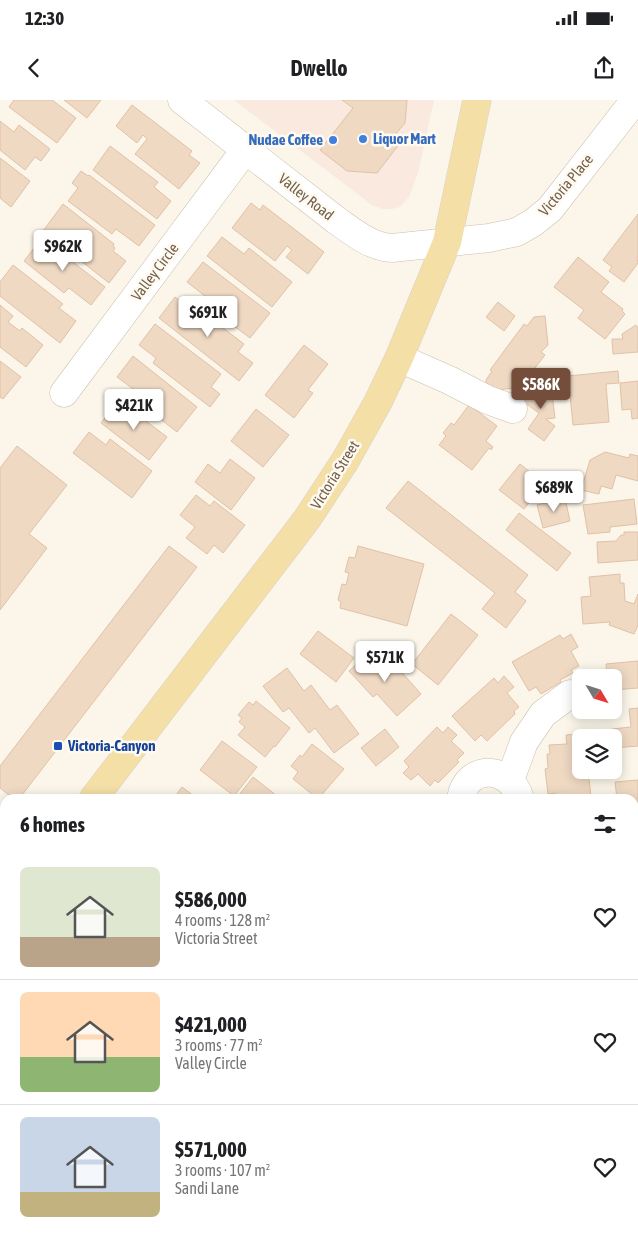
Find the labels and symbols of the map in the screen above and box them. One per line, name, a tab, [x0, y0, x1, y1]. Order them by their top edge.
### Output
place label: Liquor Mart	[373, 130, 436, 147]
place label: Nudae Coffee	[248, 131, 323, 148]
marker: Liquor Mart	[357, 133, 369, 145]
marker: Nudae Coffee	[327, 134, 339, 146]
street label: Victoria Place	[535, 150, 596, 219]
street label: Valley Road	[275, 170, 337, 223]
pin: $962K	[28, 230, 98, 272]
street label: Valley Circle	[128, 240, 182, 304]
pin: $691K	[173, 296, 243, 338]
pin: $586K	[506, 368, 576, 410]
pin: $421K	[99, 388, 169, 431]
street label: Victoria Street	[307, 437, 362, 512]
pin: $689K	[519, 470, 589, 513]
pin: $571K	[350, 640, 420, 683]
north arrow	[572, 669, 622, 719]
place label: Victoria-Canyon	[67, 737, 156, 754]
marker: Victoria-Canyon	[52, 740, 64, 752]

